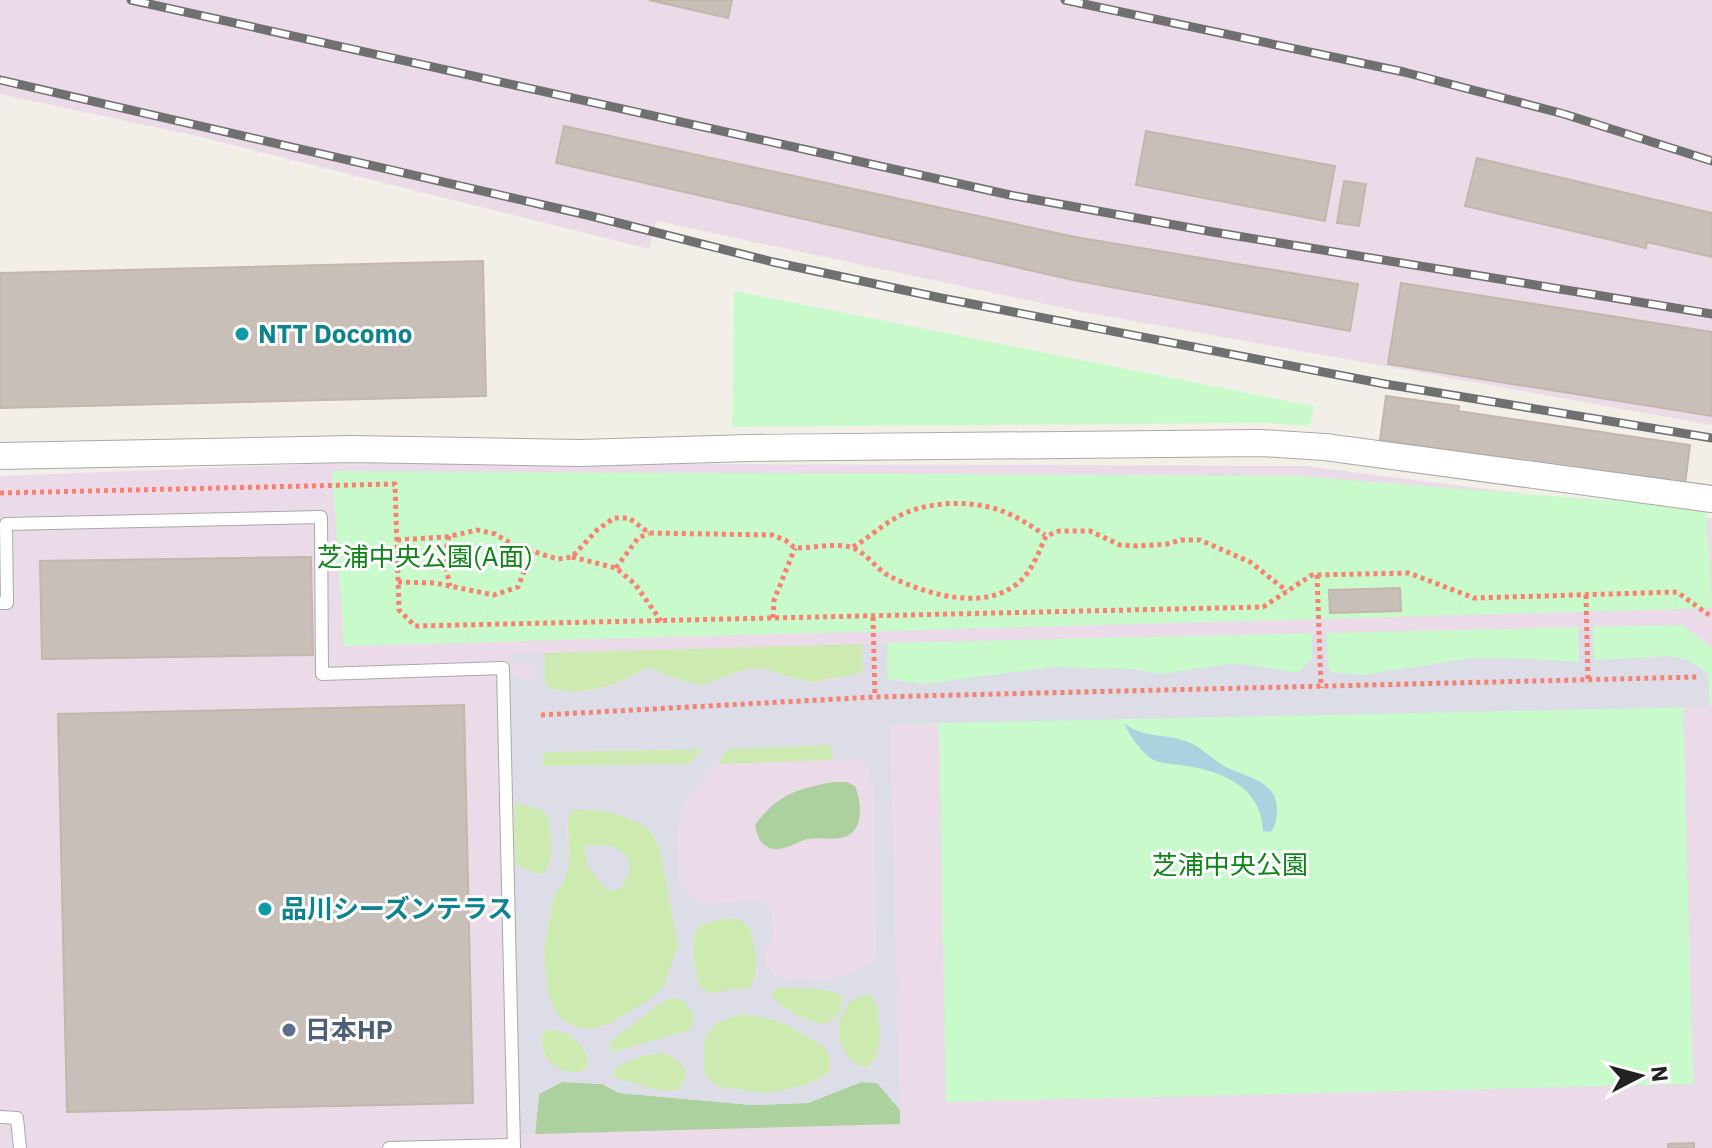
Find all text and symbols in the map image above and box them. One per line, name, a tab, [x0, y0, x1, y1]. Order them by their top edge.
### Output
place label: NTT Docomo	[258, 316, 412, 350]
marker: NTT Docomo	[233, 325, 251, 343]
park label: 芝浦中央公園(A面)	[317, 539, 533, 573]
park label: 芝浦中央公園	[1152, 847, 1308, 881]
place label: 品川シーズンテラス	[281, 891, 513, 925]
marker: 品川シーズンテラス	[256, 900, 274, 918]
place label: 日本HP	[305, 1012, 393, 1046]
marker: 日本HP	[280, 1021, 298, 1039]
north arrow	[1600, 1036, 1680, 1116]
text: N	[1645, 1064, 1676, 1083]

